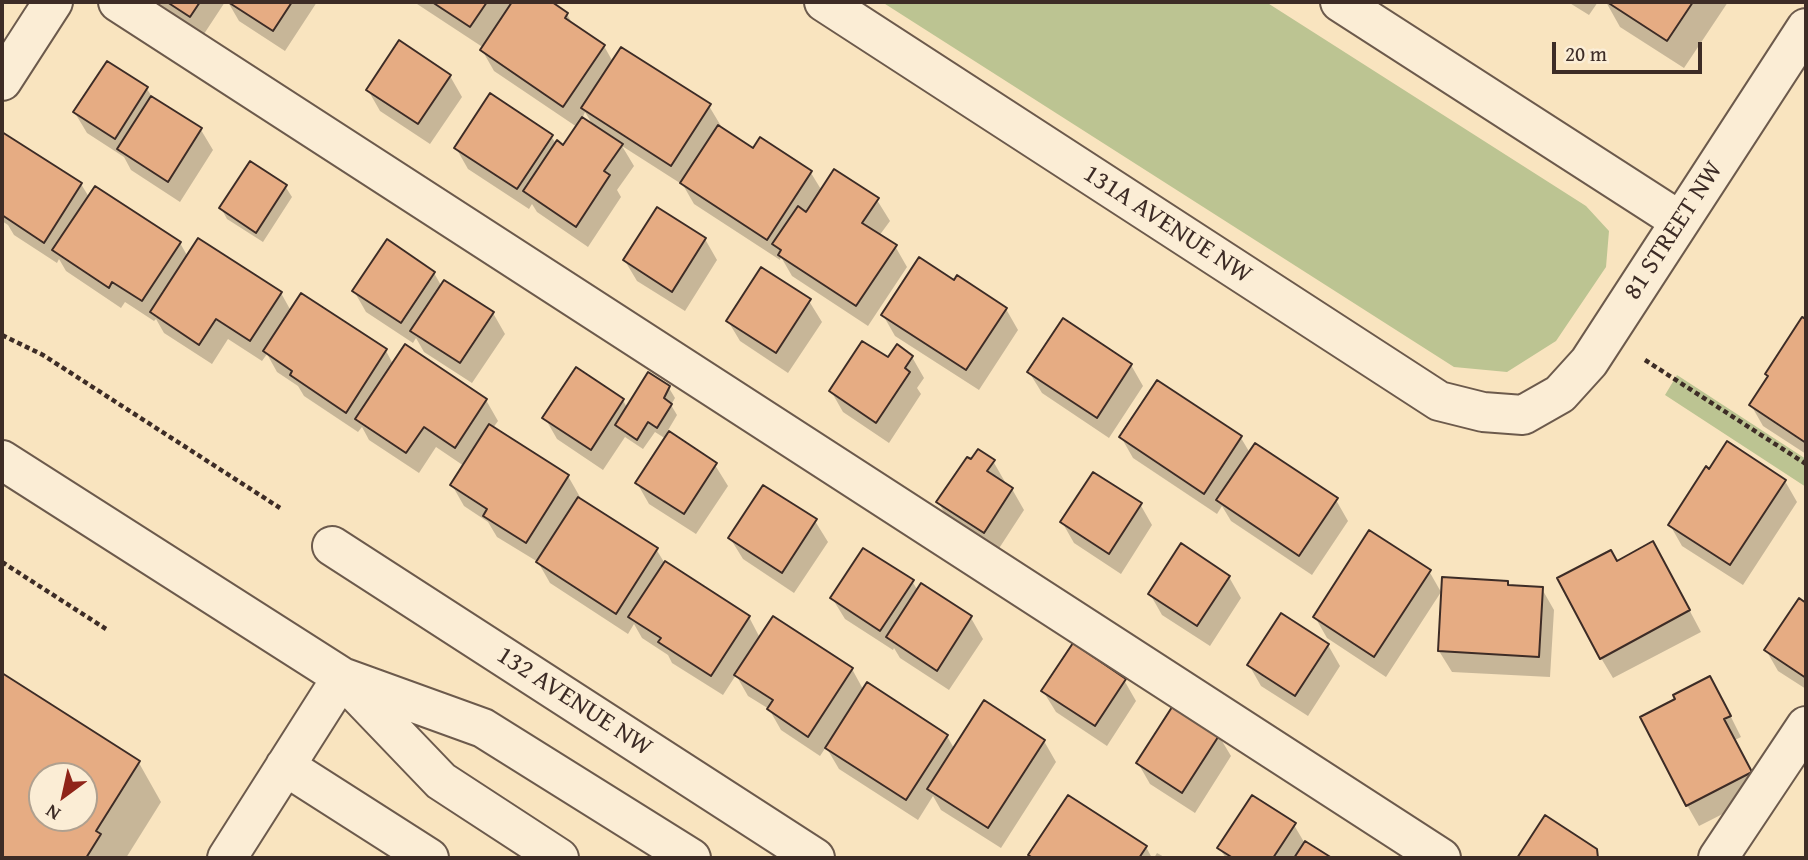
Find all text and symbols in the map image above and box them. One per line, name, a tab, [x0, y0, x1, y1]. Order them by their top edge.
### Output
scale bar	[1556, 28, 1706, 72]
text: 20 m	[1565, 38, 1607, 69]
street label: 81 STREET NW	[1618, 156, 1730, 306]
street label: 131A AVENUE NW	[1077, 159, 1257, 291]
street label: 132 AVENUE NW	[490, 640, 658, 764]
north arrow	[28, 762, 98, 832]
text: N	[40, 798, 66, 828]

